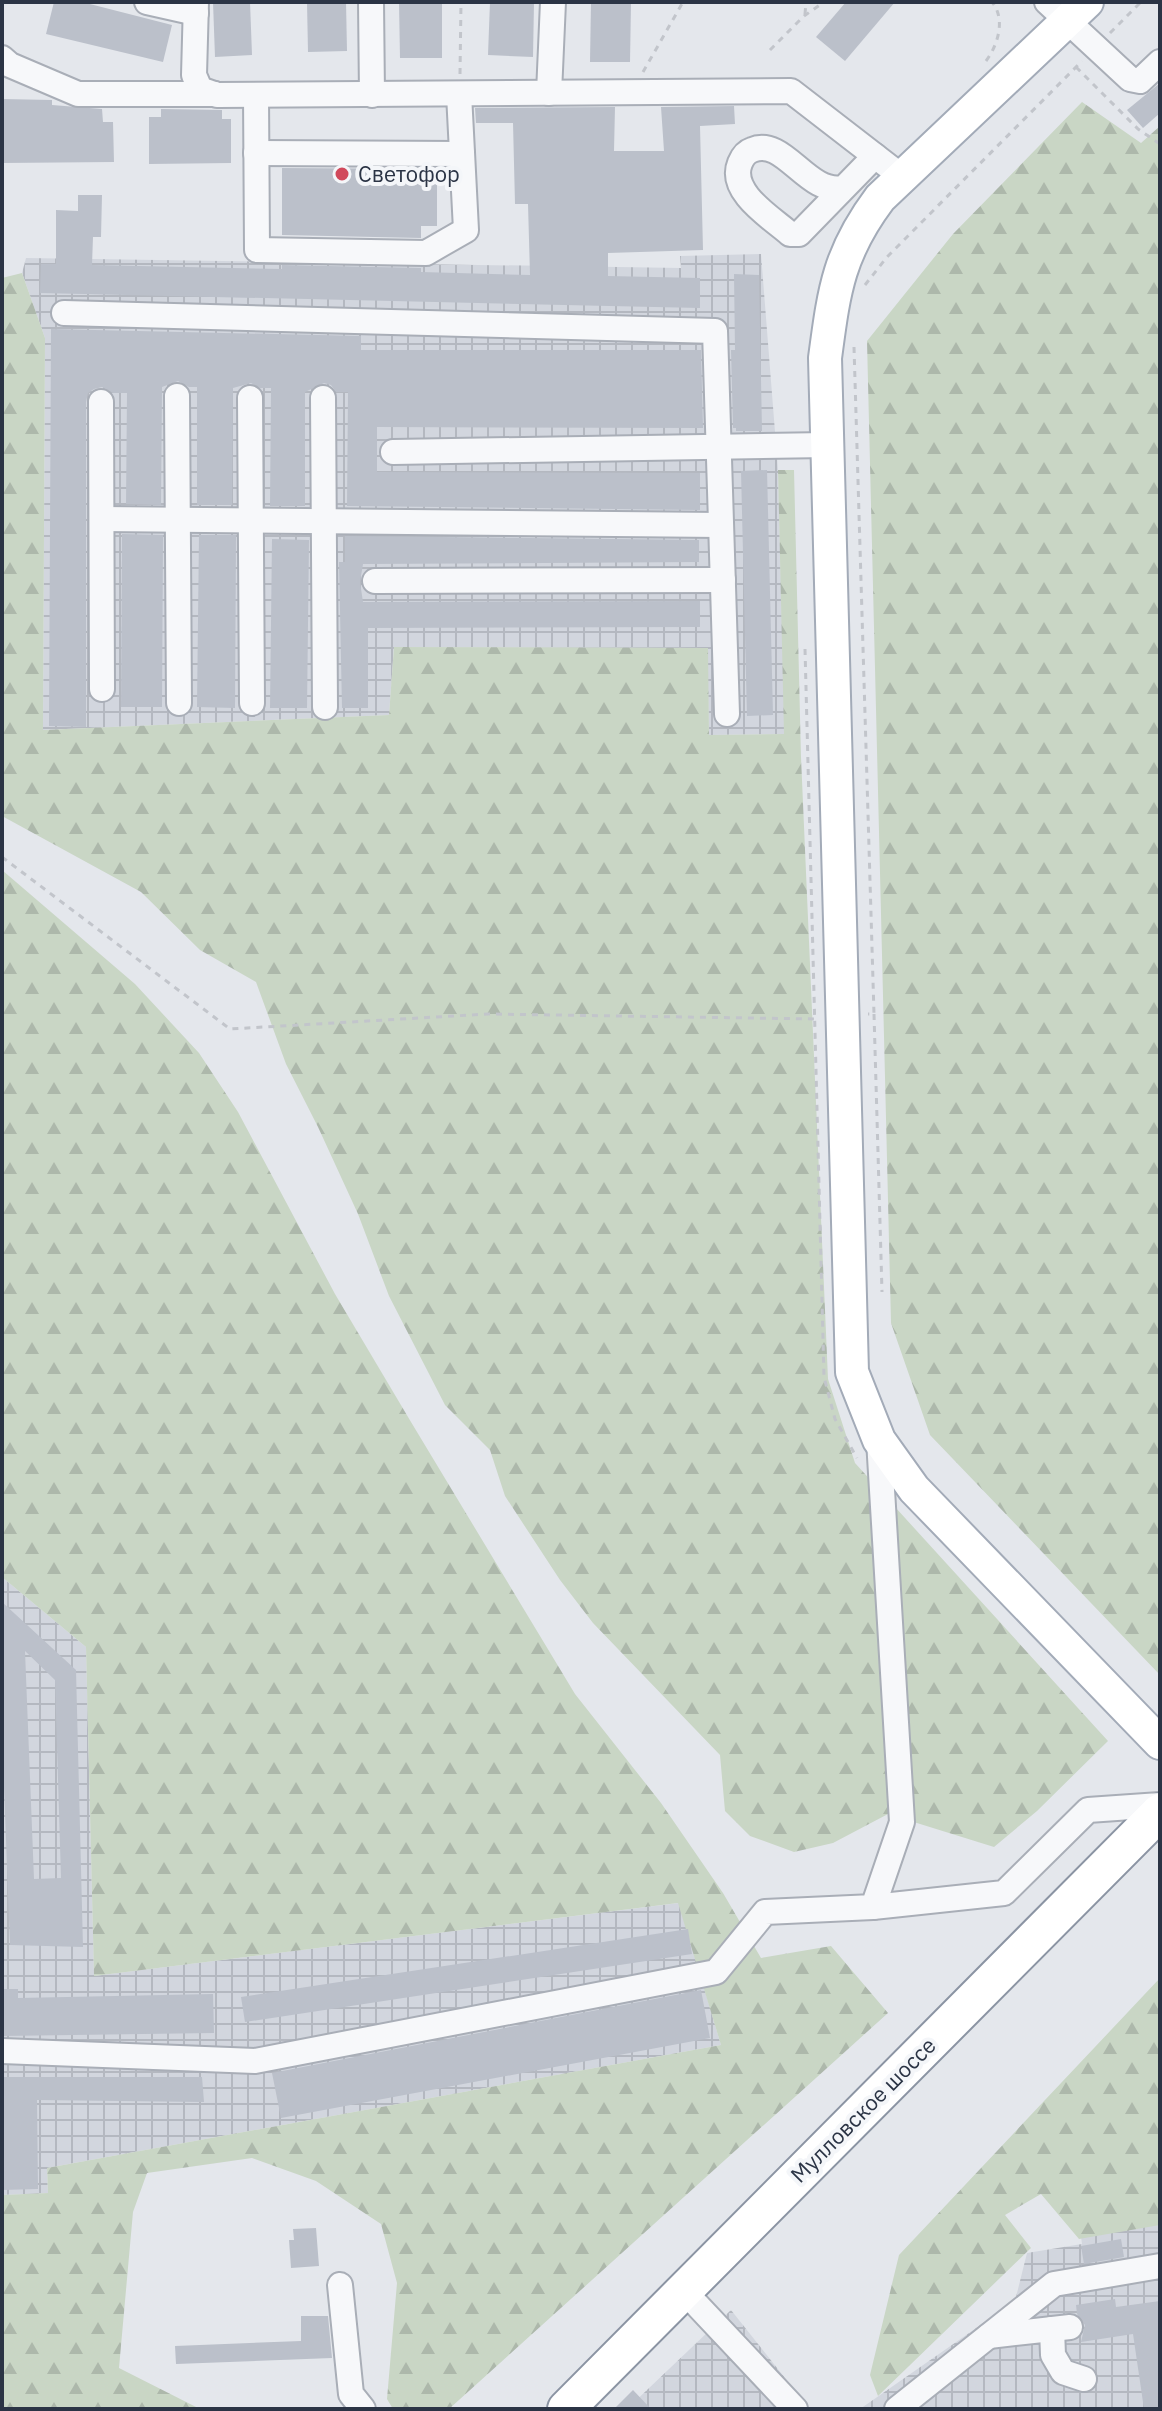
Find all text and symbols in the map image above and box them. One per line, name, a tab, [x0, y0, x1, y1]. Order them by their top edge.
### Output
place label: Светофор	[358, 159, 460, 188]
marker: Светофор	[333, 165, 351, 183]
street label: Мулловское шоссе	[784, 2031, 942, 2189]

